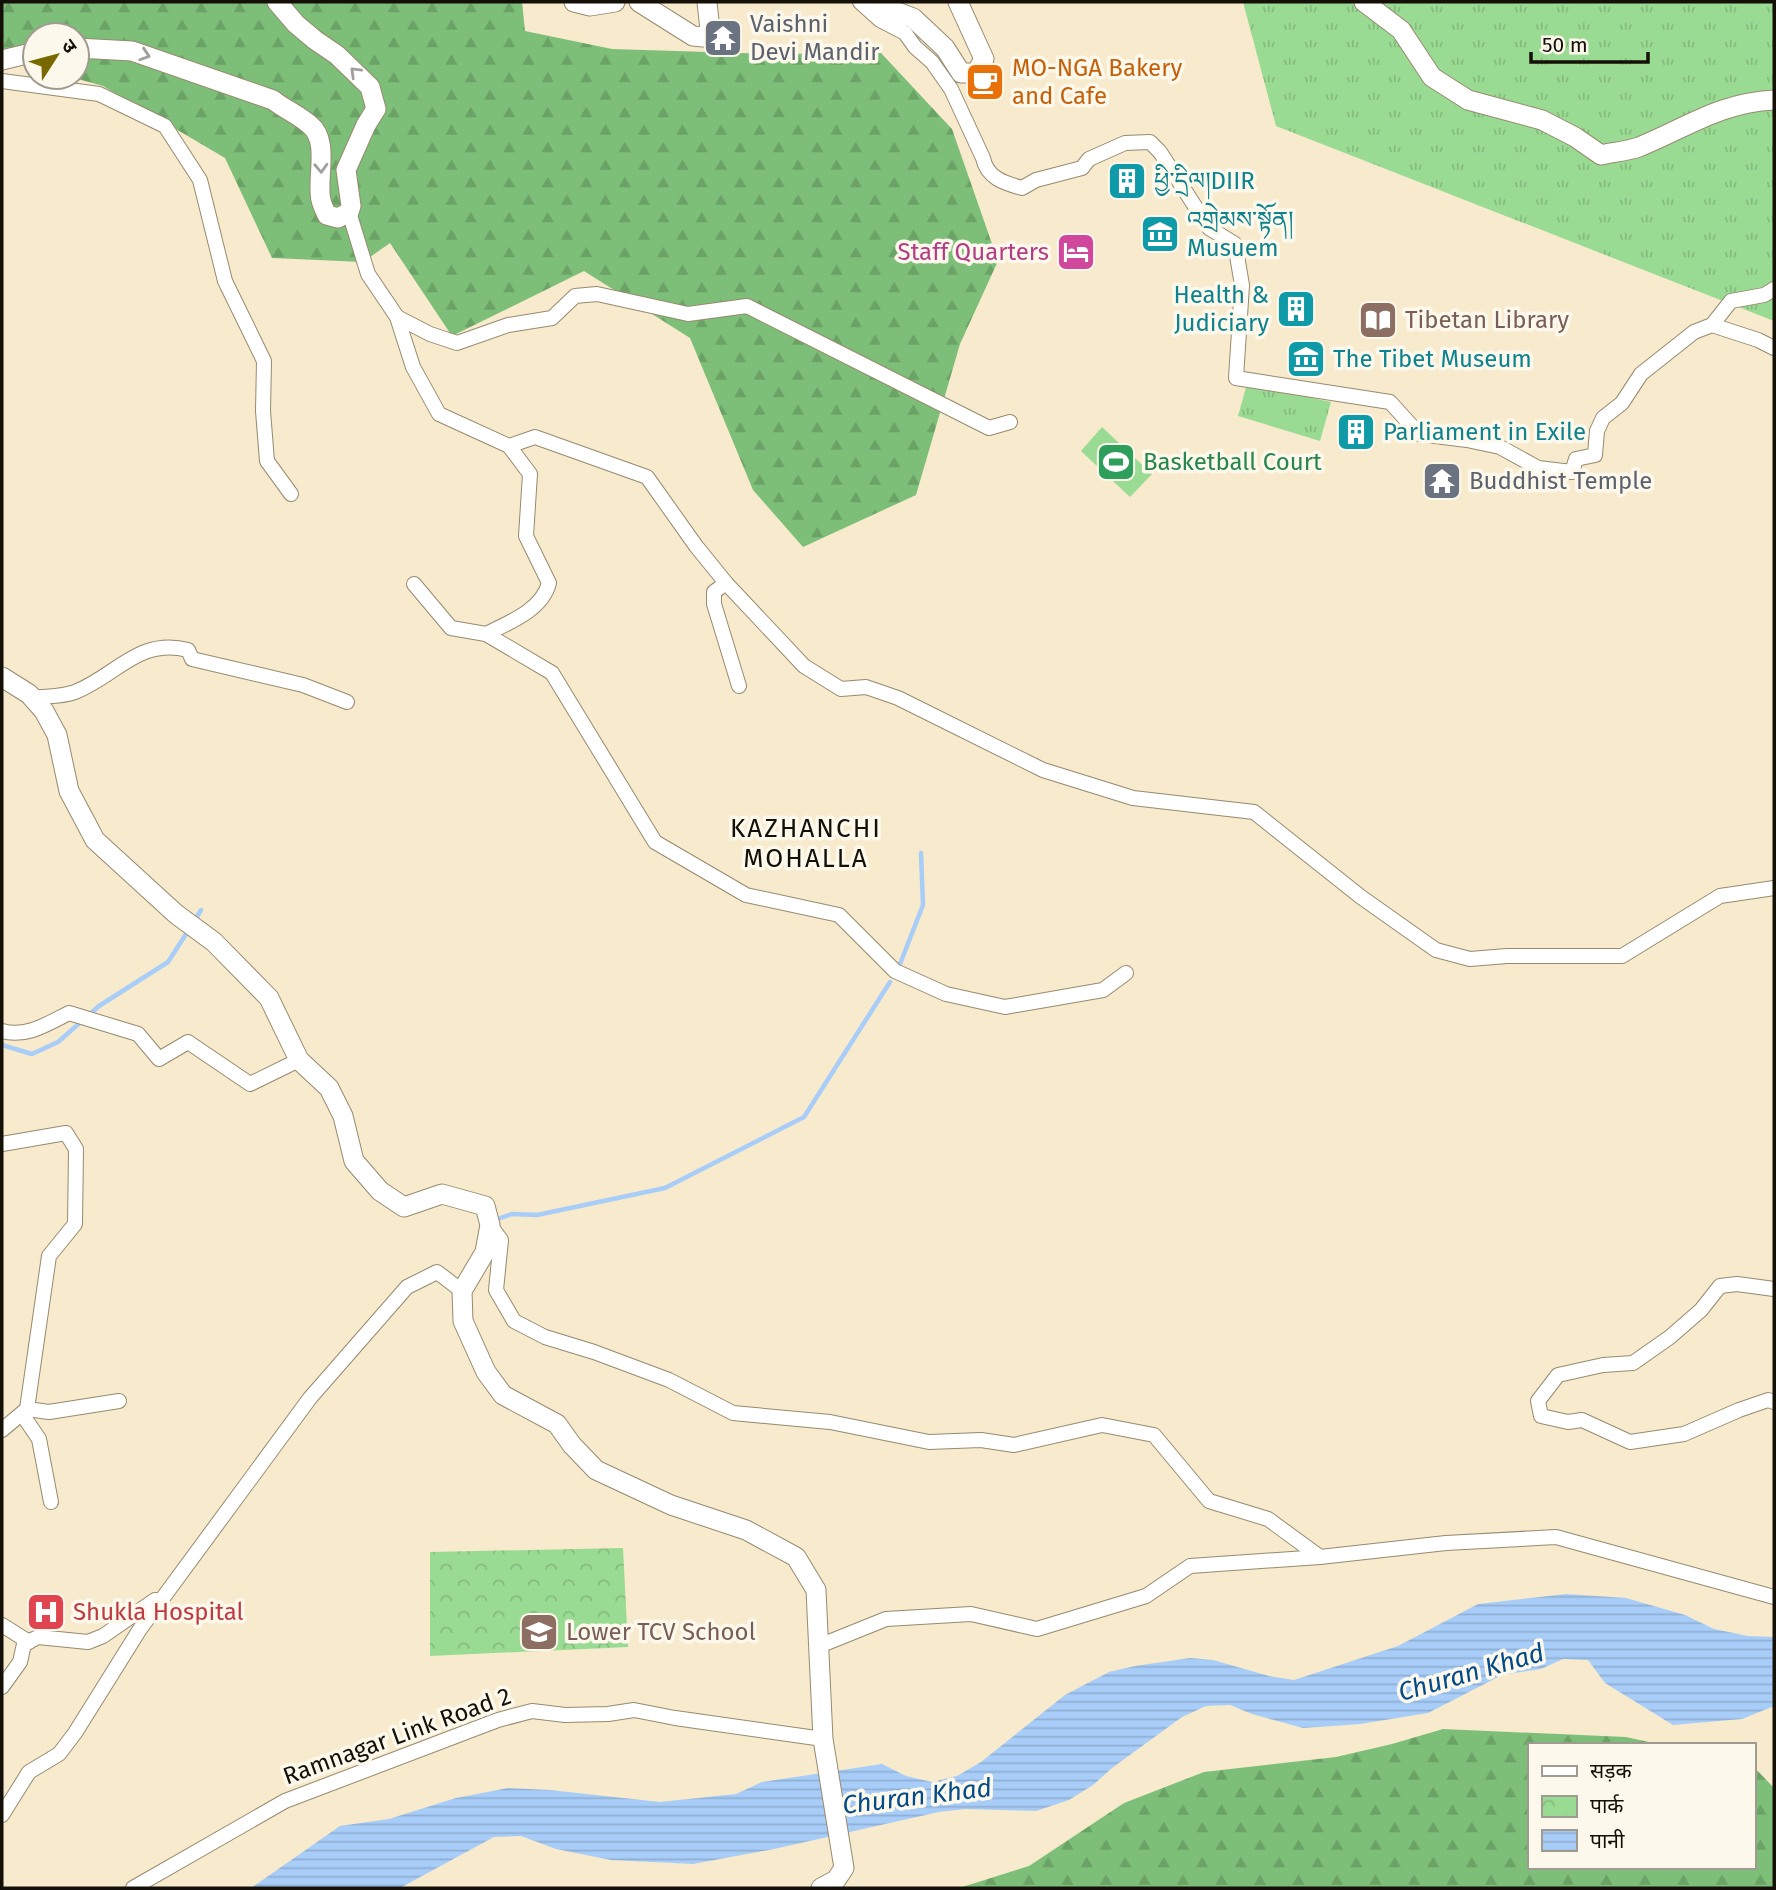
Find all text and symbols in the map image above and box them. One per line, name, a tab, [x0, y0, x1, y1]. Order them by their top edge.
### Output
place label: Vaishni Devi Mandir	[750, 10, 880, 66]
temple icon: Vaishni Devi Mandir	[702, 17, 744, 59]
north arrow	[21, 21, 91, 91]
scale bar	[1531, 21, 1648, 65]
text: 50 m	[1542, 32, 1588, 58]
text: उ	[57, 35, 82, 58]
one-way arrow	[138, 47, 150, 61]
place label: MO-NGA Bakery and Cafe	[1012, 54, 1182, 110]
cafe icon: MO-NGA Bakery and Cafe	[964, 61, 1006, 103]
one-way arrow	[350, 67, 363, 80]
building icon: ཕྱི་དྲིལ།DIIR	[1106, 160, 1148, 202]
one-way arrow	[314, 163, 329, 174]
place label: ཕྱི་དྲིལ།DIIR	[1154, 163, 1255, 201]
place label: འགྲེམས་སྟོན། Musuem	[1187, 202, 1293, 262]
museum icon: འགྲེམས་སྟོན། Musuem	[1139, 213, 1181, 255]
hotel icon: Staff Quarters	[1055, 231, 1097, 273]
place label: Staff Quarters	[898, 238, 1049, 266]
place label: Health & Judiciary	[1173, 281, 1269, 337]
building icon: Health & Judiciary	[1275, 288, 1317, 330]
library icon: Tibetan Library	[1357, 299, 1399, 341]
place label: Tibetan Library	[1405, 306, 1569, 334]
museum icon: The Tibet Museum	[1285, 338, 1327, 380]
place label: The Tibet Museum	[1333, 345, 1532, 373]
building icon: Parliament in Exile	[1335, 411, 1377, 453]
place label: Parliament in Exile	[1383, 418, 1586, 446]
sports icon: Basketball Court	[1095, 441, 1137, 483]
place label: Basketball Court	[1143, 448, 1322, 476]
temple icon: Buddhist Temple	[1421, 460, 1463, 502]
place label: Buddhist Temple	[1469, 467, 1652, 495]
district label: KAZHANCHI MOHALLA	[730, 813, 882, 874]
hospital icon: Shukla Hospital	[25, 1591, 67, 1633]
place label: Shukla Hospital	[73, 1598, 244, 1626]
school or university icon: Lower TCV School	[518, 1611, 560, 1653]
place label: Lower TCV School	[566, 1618, 756, 1646]
water label: Churan Khad	[1395, 1637, 1548, 1708]
street label: Ramnagar Link Road 2	[279, 1682, 515, 1790]
legend	[1528, 1743, 1755, 1869]
text: सड़क	[1590, 1758, 1632, 1784]
water label: Churan Khad	[841, 1772, 994, 1821]
text: पार्क	[1590, 1793, 1624, 1819]
text: पानी	[1590, 1828, 1625, 1854]

